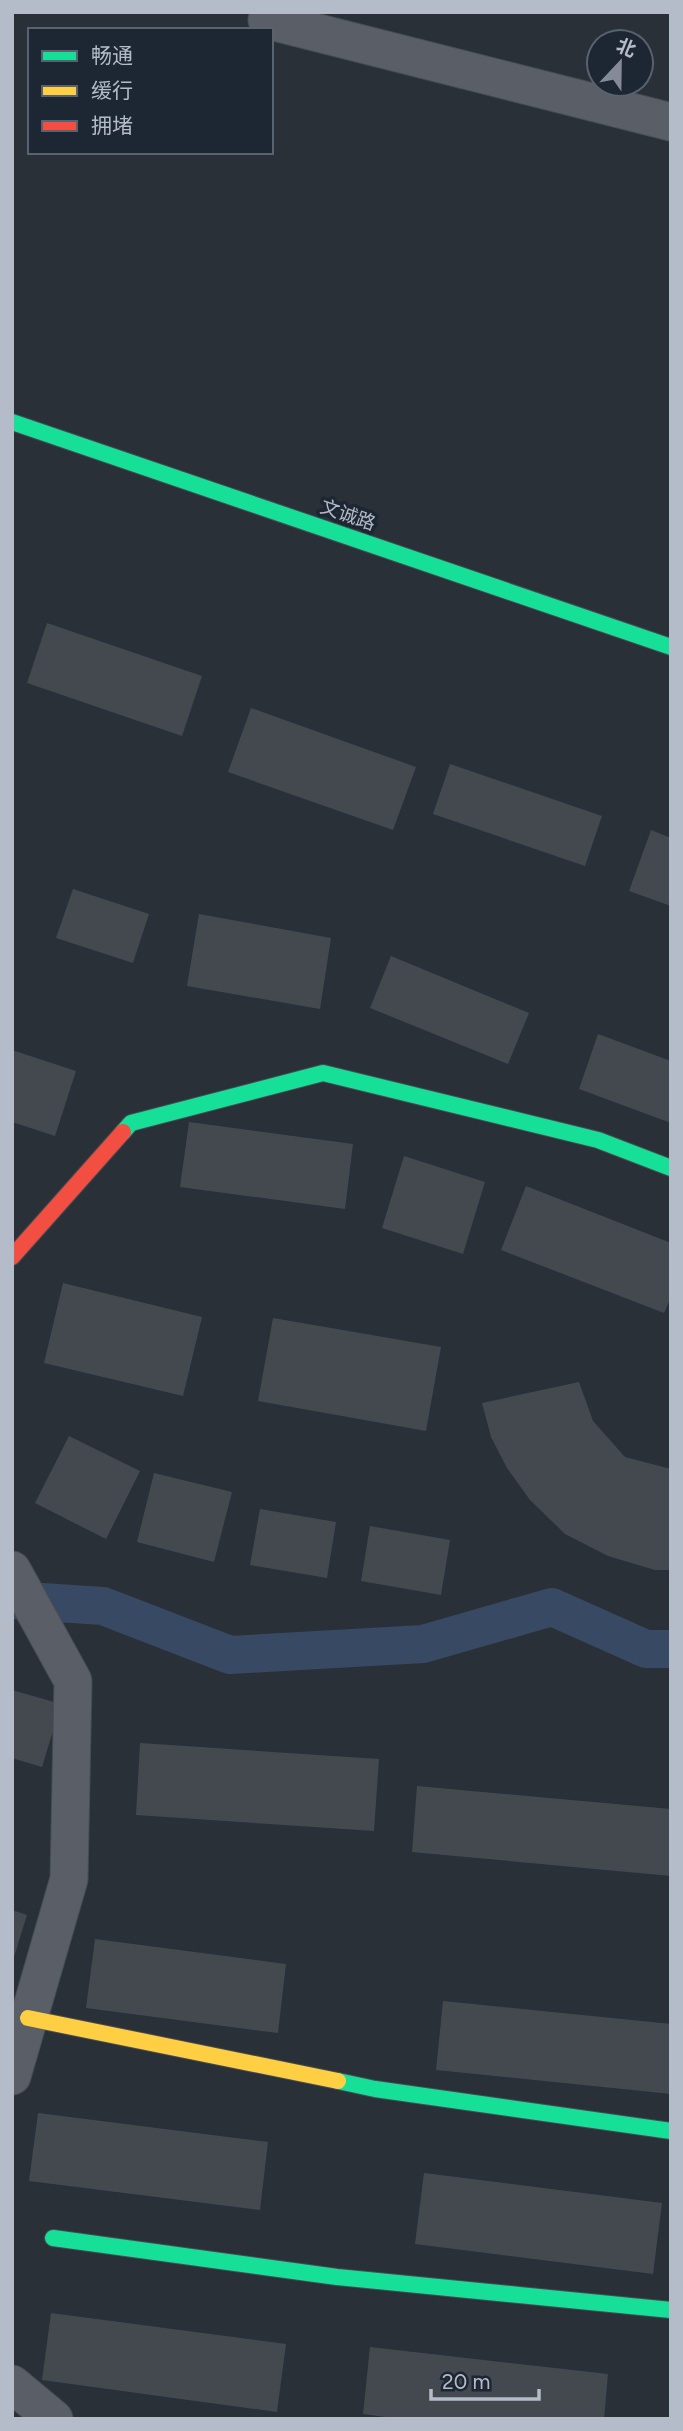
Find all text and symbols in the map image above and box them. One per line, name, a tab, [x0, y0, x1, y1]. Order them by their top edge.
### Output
legend	[28, 28, 273, 154]
north arrow	[585, 28, 655, 98]
text: 北	[613, 33, 639, 62]
text: 畅通	[91, 43, 133, 68]
text: 缓行	[91, 78, 133, 103]
text: 拥堵	[91, 113, 133, 138]
street label: 文诚路	[317, 495, 379, 535]
scale bar	[431, 2358, 540, 2402]
text: 20 m	[442, 2369, 490, 2394]

